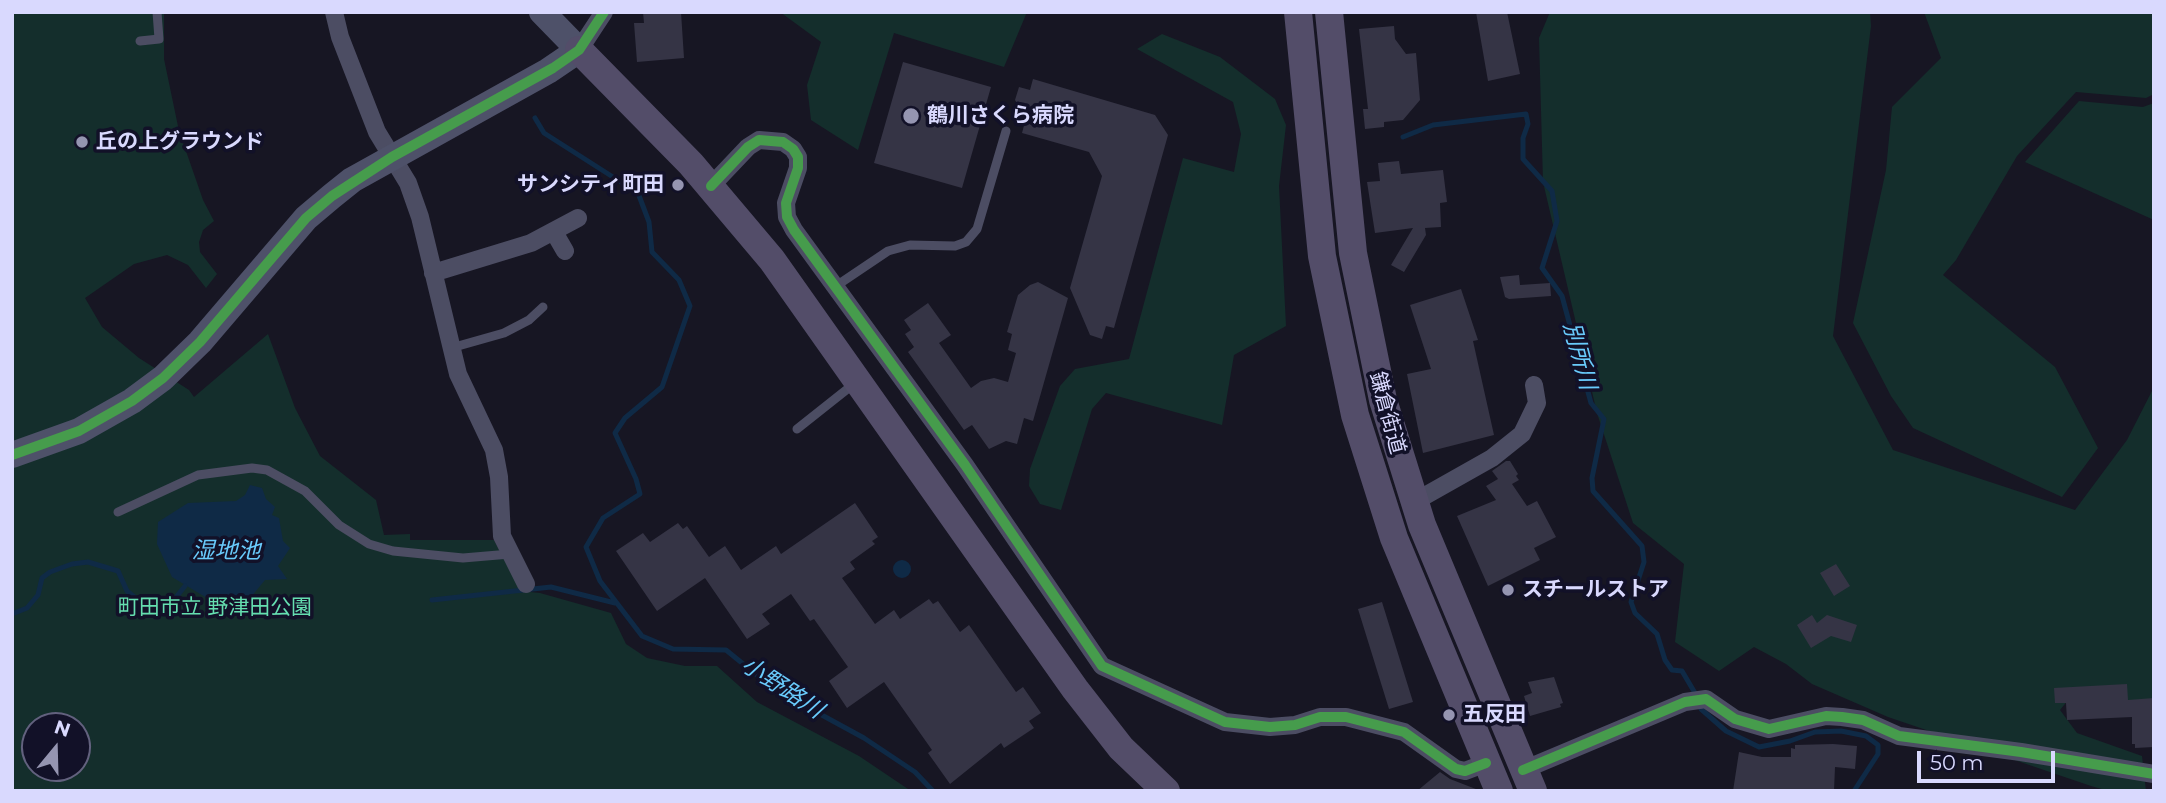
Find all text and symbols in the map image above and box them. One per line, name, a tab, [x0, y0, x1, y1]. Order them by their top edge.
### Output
place label: 鶴川さくら病院	[927, 103, 1074, 129]
marker: 鶴川さくら病院	[901, 106, 921, 126]
place label: 丘の上グラウンド	[96, 129, 264, 155]
marker: 丘の上グラウンド	[74, 134, 90, 150]
place label: サンシティ町田	[517, 172, 664, 198]
marker: サンシティ町田	[670, 177, 686, 193]
water label: 別所川	[1557, 319, 1601, 393]
street label: 鎌倉街道	[1364, 369, 1410, 457]
water label: 湿地池	[192, 537, 260, 565]
place label: スチールストア	[1522, 577, 1669, 603]
marker: スチールストア	[1500, 582, 1516, 598]
park label: 町田市立 野津田公園	[118, 595, 312, 621]
water label: 小野路川	[736, 651, 828, 725]
place label: 五反田	[1463, 702, 1526, 728]
marker: 五反田	[1441, 707, 1457, 723]
north arrow	[21, 712, 91, 782]
text: N	[51, 715, 73, 742]
scale bar	[1921, 736, 2059, 780]
text: 50 m	[1930, 750, 1984, 775]

